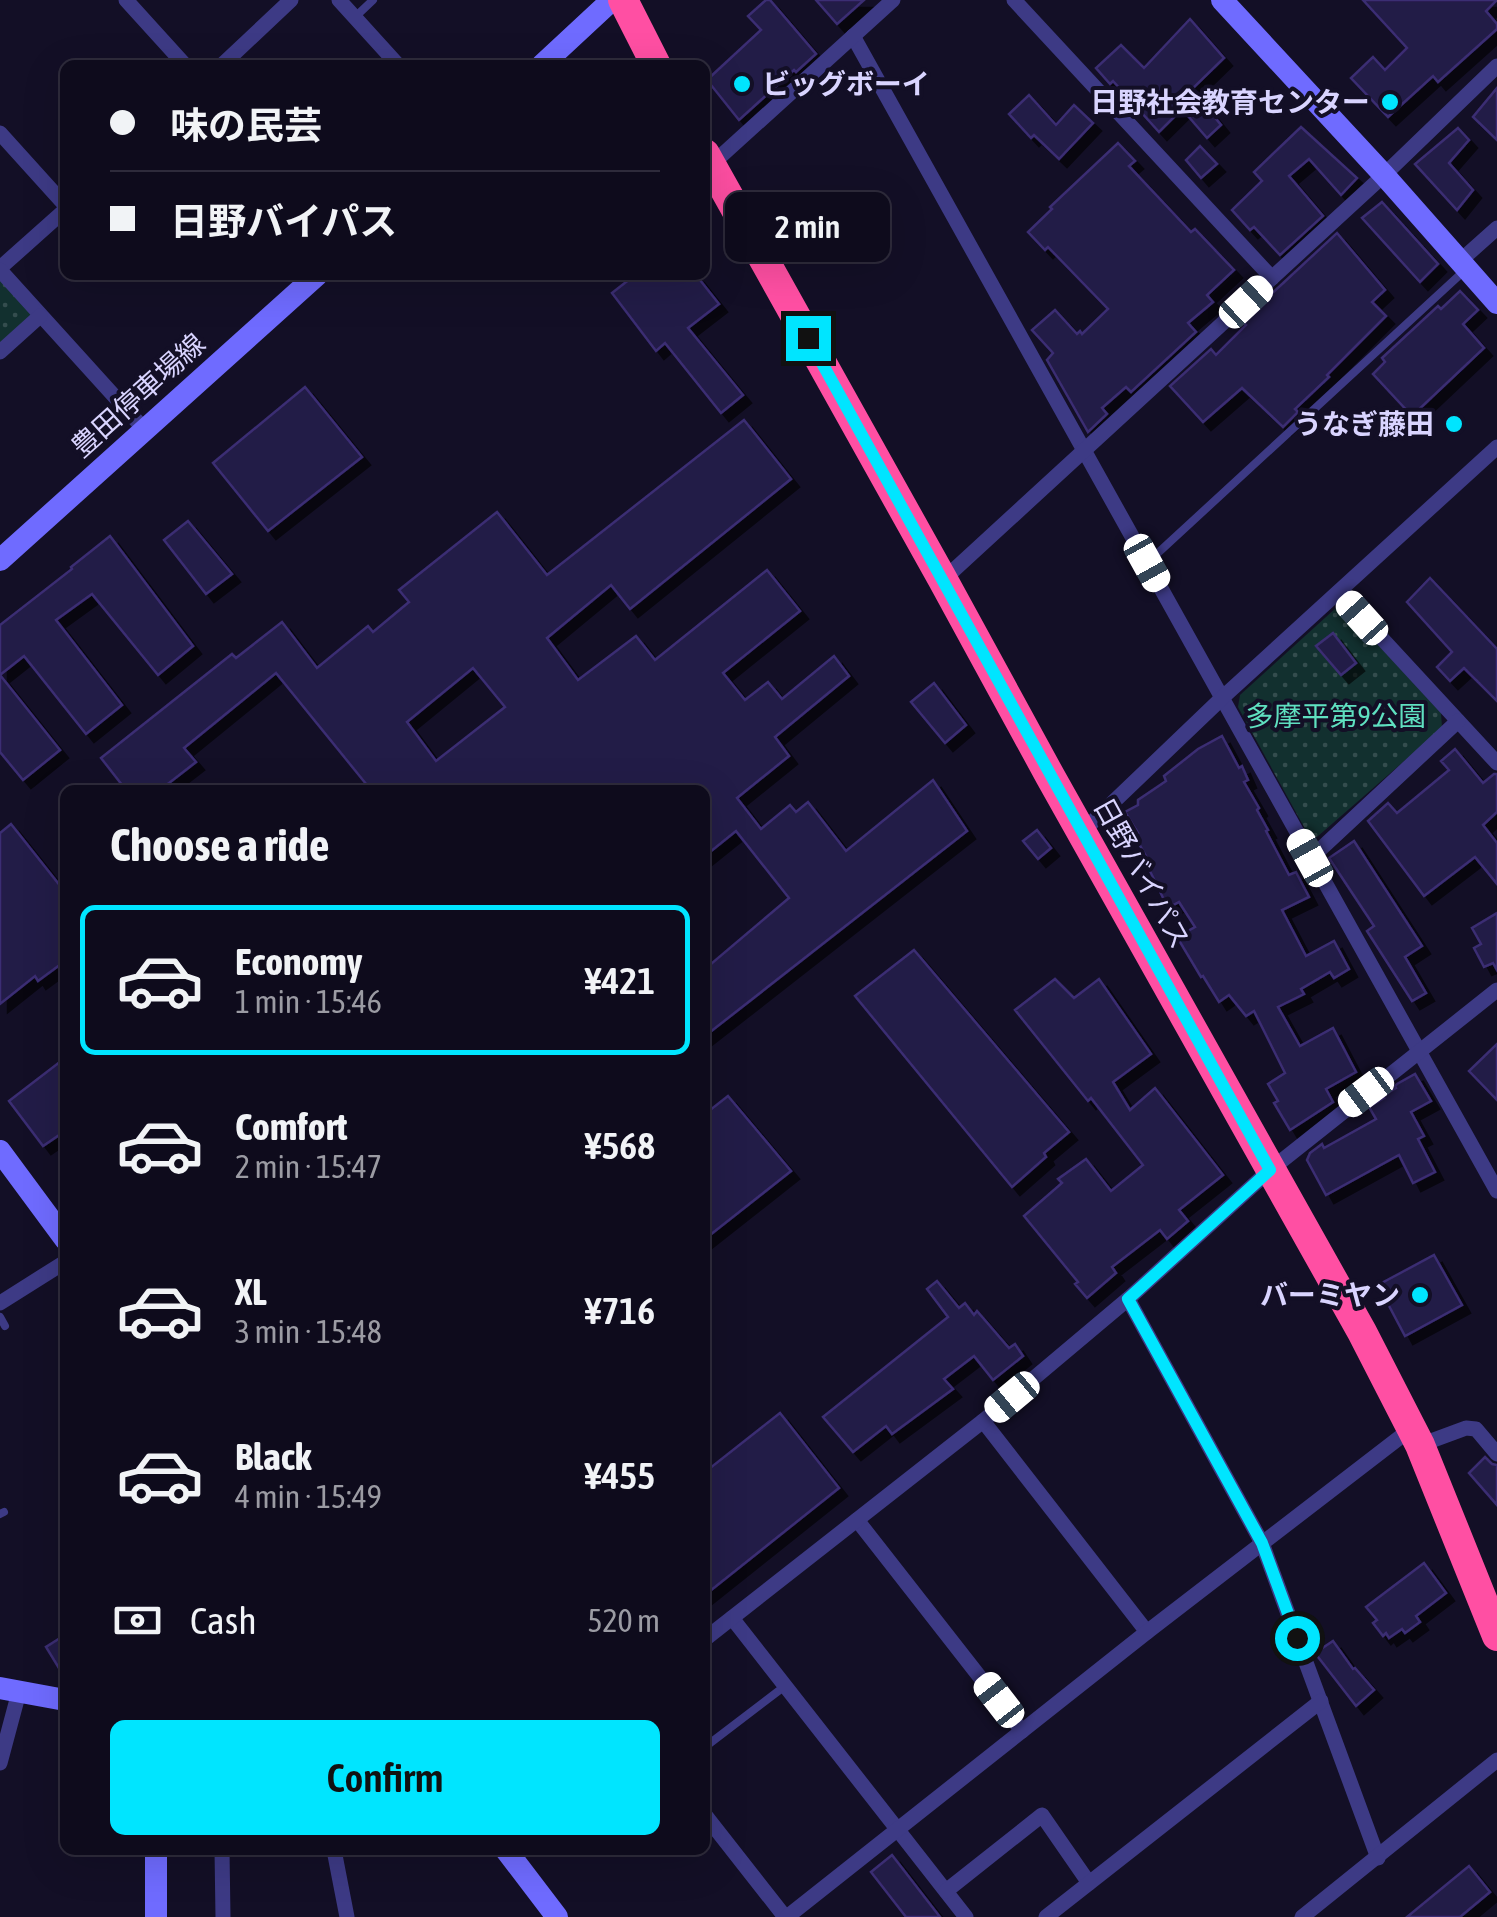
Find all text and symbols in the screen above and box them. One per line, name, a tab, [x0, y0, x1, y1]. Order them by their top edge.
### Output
place label: ビッグボーイ	[762, 68, 930, 100]
marker: ビッグボーイ	[731, 73, 753, 95]
place label: 日野社会教育センター	[1090, 86, 1370, 118]
marker: 日野社会教育センター	[1379, 91, 1401, 113]
text: 味の民芸	[170, 104, 322, 147]
callout: 2 min	[726, 193, 890, 263]
text: 日野バイパス	[170, 200, 397, 243]
text: 2 min	[775, 208, 840, 245]
car	[1214, 271, 1278, 333]
route end	[786, 316, 831, 361]
street label: 豊田停車場線	[65, 327, 211, 463]
place label: うなぎ藤田	[1294, 408, 1434, 440]
marker: うなぎ藤田	[1443, 413, 1465, 435]
car	[1119, 529, 1175, 597]
car	[1331, 586, 1393, 650]
park label: 多摩平第9公園	[1245, 700, 1427, 732]
street label: 日野バイパス	[1087, 792, 1197, 954]
text: Choose a ride	[110, 819, 329, 871]
car	[1282, 824, 1338, 892]
icon: car	[115, 935, 205, 1025]
text: Economy	[235, 940, 362, 983]
text: ¥421	[585, 959, 655, 1002]
text: 1 min · 15:46	[235, 983, 382, 1020]
car	[1333, 1062, 1399, 1122]
icon: car	[115, 1100, 205, 1190]
text: Comfort	[235, 1105, 347, 1148]
text: ¥568	[585, 1124, 655, 1167]
text: 2 min · 15:47	[235, 1148, 382, 1185]
icon: car	[115, 1265, 205, 1355]
text: XL	[235, 1270, 267, 1313]
place label: バーミヤン	[1260, 1279, 1400, 1311]
marker: バーミヤン	[1409, 1284, 1431, 1306]
text: ¥716	[585, 1289, 655, 1332]
text: 3 min · 15:48	[235, 1313, 382, 1350]
car	[979, 1366, 1045, 1428]
icon: car	[115, 1430, 205, 1520]
text: Black	[235, 1435, 312, 1478]
text: ¥455	[585, 1454, 655, 1497]
text: 4 min · 15:49	[235, 1478, 382, 1515]
icon: cash	[110, 1593, 165, 1648]
text: Cash	[190, 1599, 257, 1642]
text: 520 m	[587, 1602, 660, 1639]
route start	[1275, 1616, 1320, 1661]
car	[969, 1667, 1029, 1733]
button: Confirm	[110, 1720, 660, 1835]

